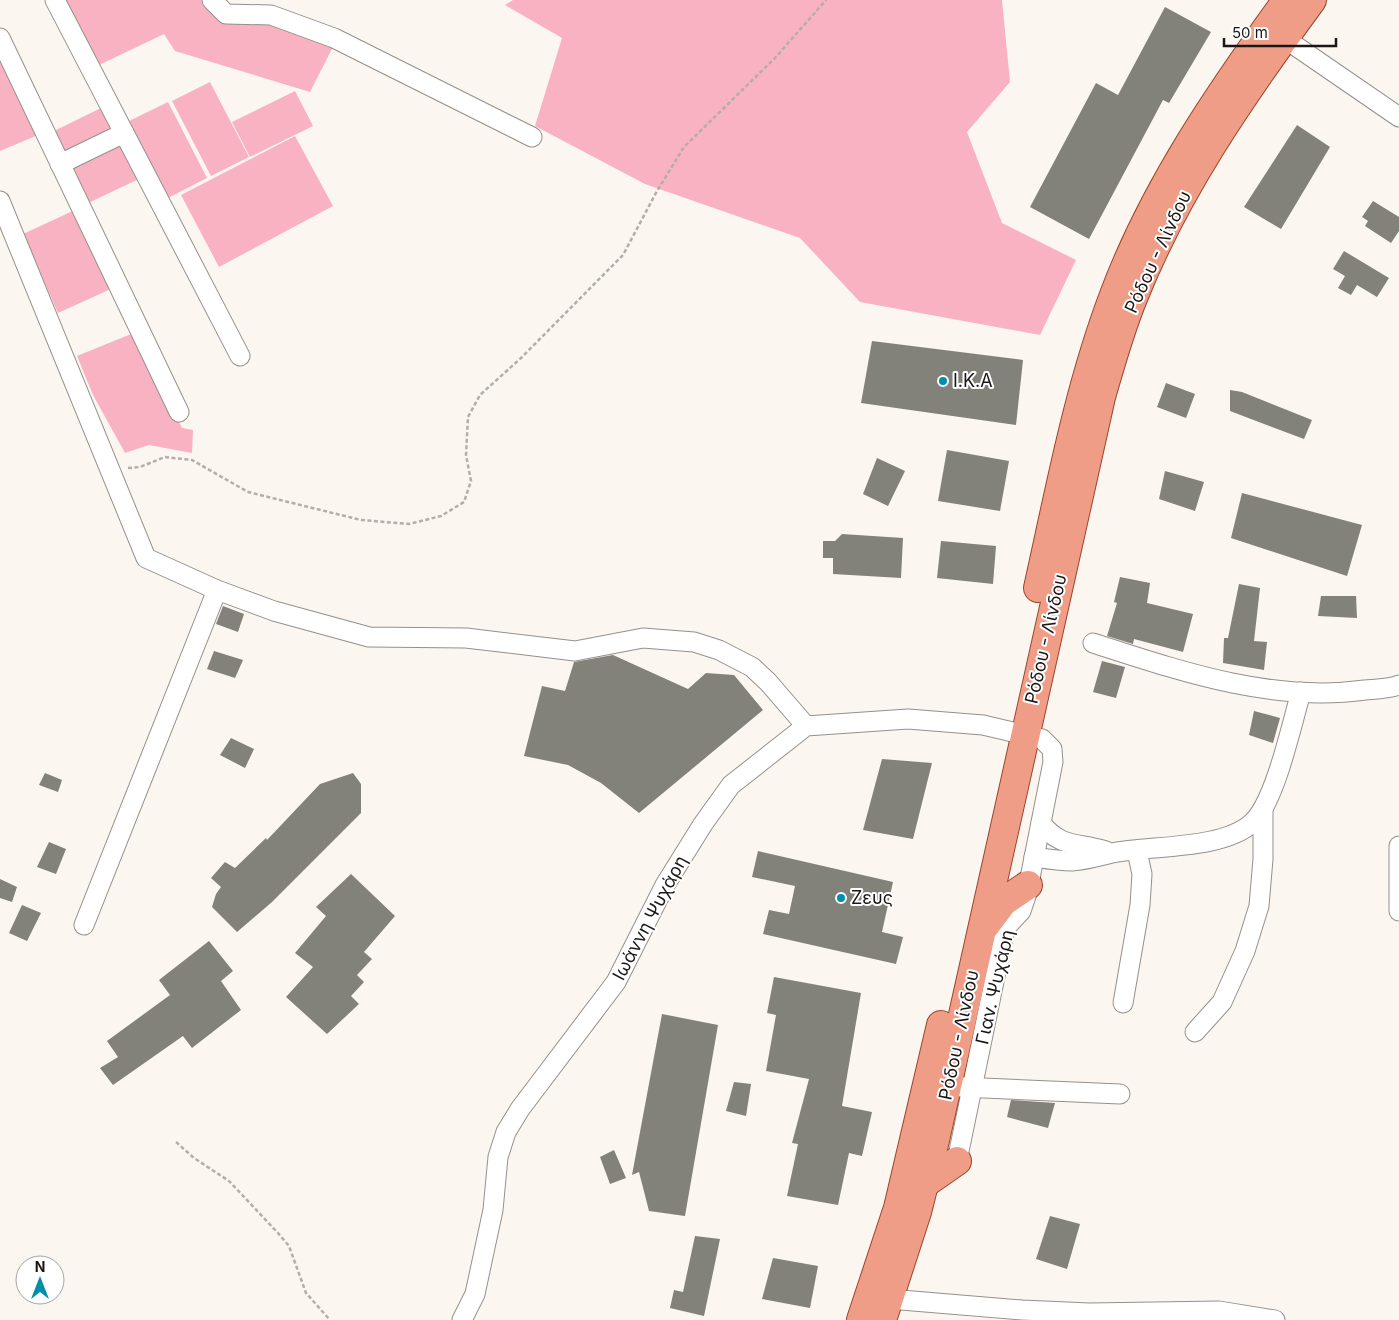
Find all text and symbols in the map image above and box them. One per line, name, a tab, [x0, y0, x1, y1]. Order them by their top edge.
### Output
scale bar	[1224, 15, 1336, 47]
text: 50 m	[1232, 23, 1268, 42]
street label: Ρόδου - Λίνδου	[1120, 187, 1195, 316]
place label: Ι.Κ.Α	[953, 370, 993, 391]
marker: Ι.Κ.Α	[937, 375, 949, 387]
street label: Ρόδου - Λίνδου	[1020, 572, 1071, 706]
street label: Ιωάννη Ψυχάρη	[608, 852, 691, 984]
place label: Ζευς	[851, 887, 893, 908]
marker: Ζευς	[835, 892, 847, 904]
street label: Γιαν. Ψυχάρη	[971, 927, 1018, 1046]
street label: Ρόδου - Λίνδου	[934, 968, 983, 1102]
north arrow	[15, 1255, 65, 1305]
text: N	[35, 1258, 45, 1275]

